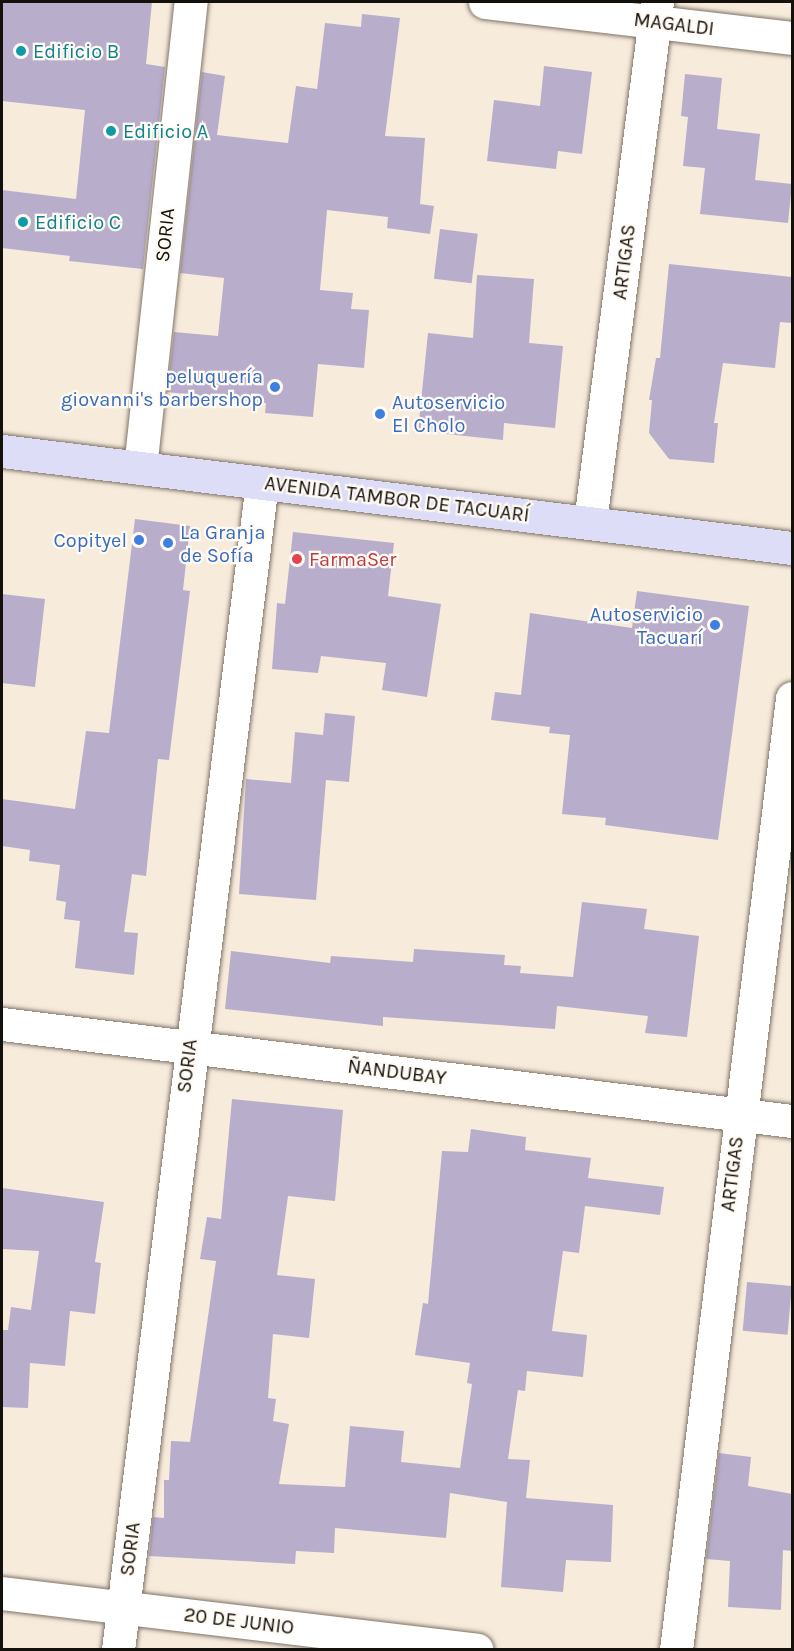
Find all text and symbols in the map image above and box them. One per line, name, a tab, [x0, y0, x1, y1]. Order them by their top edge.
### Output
street label: MAGALDI	[632, 7, 716, 41]
place label: Edificio B	[33, 39, 119, 63]
marker: Edificio B	[14, 44, 28, 58]
place label: Edificio A	[123, 119, 208, 143]
marker: Edificio A	[104, 124, 118, 138]
street label: SORIA	[150, 207, 180, 263]
place label: Edificio C	[35, 210, 121, 234]
marker: Edificio C	[16, 215, 30, 229]
street label: ARTIGAS	[607, 223, 641, 301]
place label: peluquería giovanni's barbershop	[61, 364, 263, 411]
marker: peluquería giovanni's barbershop	[268, 380, 282, 394]
place label: Autoservicio El Cholo	[392, 390, 505, 437]
marker: Autoservicio El Cholo	[373, 407, 387, 421]
street label: AVENIDA TAMBOR DE TACUARÍ	[263, 471, 531, 527]
place label: La Granja de Sofía	[180, 520, 266, 567]
place label: Copityel	[53, 528, 127, 552]
marker: Copityel	[132, 533, 146, 547]
marker: La Granja de Sofía	[161, 536, 175, 550]
place label: FarmaSer	[309, 547, 397, 571]
marker: FarmaSer	[290, 552, 304, 566]
place label: Autoservicio Tacuarí	[590, 602, 703, 649]
marker: Autoservicio Tacuarí	[708, 618, 722, 632]
street label: SORIA	[172, 1038, 202, 1094]
street label: ÑANDUBAY	[346, 1054, 448, 1090]
street label: ARTIGAS	[715, 1135, 749, 1213]
street label: SORIA	[115, 1521, 145, 1577]
street label: 20 DE JUNIO	[183, 1602, 295, 1640]

